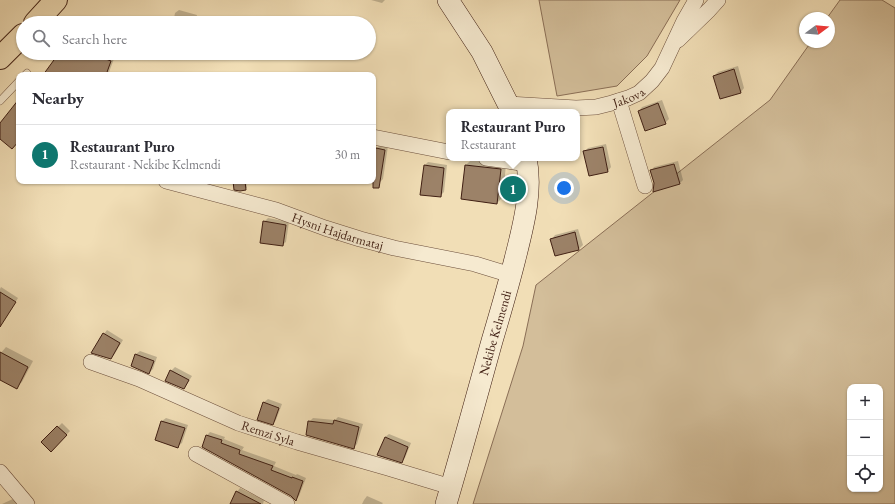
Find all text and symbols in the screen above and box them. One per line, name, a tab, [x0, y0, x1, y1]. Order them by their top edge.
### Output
north arrow	[799, 12, 835, 48]
search box	[16, 16, 376, 60]
icon: search	[30, 27, 52, 49]
text: Search here	[62, 29, 127, 48]
street label: Jakova	[609, 83, 649, 111]
text: Nearby	[32, 87, 84, 109]
popup	[446, 109, 580, 161]
text: Restaurant Puro	[461, 117, 565, 136]
text: Restaurant	[461, 136, 516, 153]
text: Restaurant Puro	[70, 137, 175, 156]
text: 1	[42, 146, 48, 163]
text: 30 m	[335, 146, 360, 163]
text: Restaurant · Nekibe Kelmendi	[70, 156, 221, 173]
pin: 1	[500, 174, 526, 204]
your location	[554, 178, 574, 198]
street label: Hysni Hajdarmataj	[290, 208, 385, 253]
street label: Nekibe Kelmendi	[474, 288, 515, 377]
map controls	[847, 384, 883, 492]
button: +	[847, 384, 883, 420]
street label: Remzi Syla	[239, 416, 298, 450]
button: −	[847, 420, 883, 456]
button: locate	[847, 456, 883, 492]

